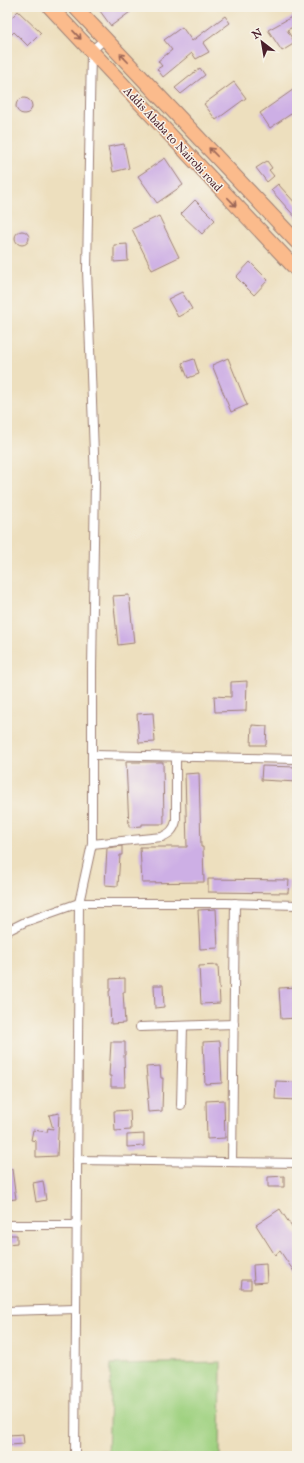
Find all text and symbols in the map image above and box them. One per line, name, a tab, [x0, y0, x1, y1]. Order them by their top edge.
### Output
north arrow	[242, 22, 282, 62]
text: N	[250, 26, 265, 42]
one-way arrow	[72, 30, 81, 40]
one-way arrow	[119, 53, 128, 63]
street label: Addis Ababa to Nairobi road	[120, 83, 225, 194]
one-way arrow	[209, 147, 218, 157]
one-way arrow	[228, 197, 237, 207]

